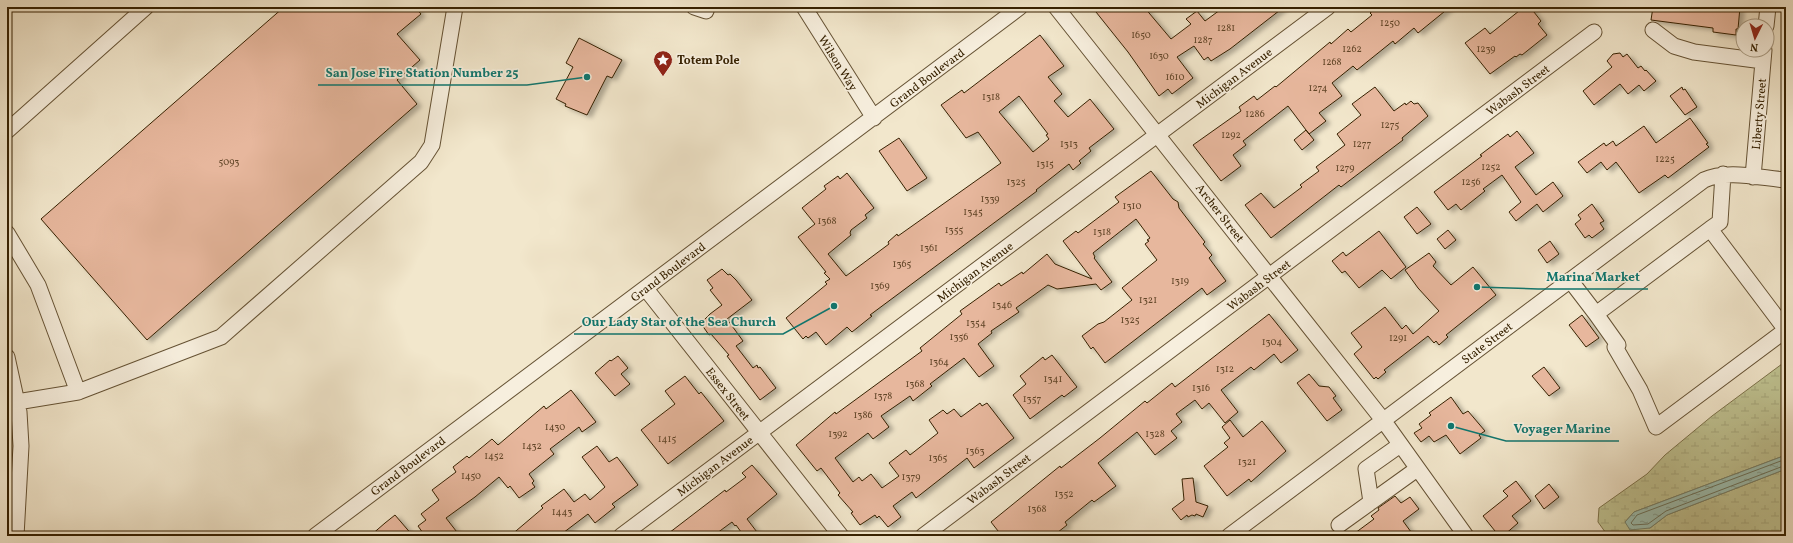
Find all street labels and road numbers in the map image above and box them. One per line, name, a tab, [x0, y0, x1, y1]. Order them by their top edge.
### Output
street label: Wilson Way	[814, 33, 861, 95]
street label: Grand Boulevard	[887, 45, 969, 112]
street label: Michigan Avenue	[1193, 45, 1276, 113]
street label: Wabash Street	[1483, 62, 1554, 120]
street label: Liberty Street	[1749, 78, 1771, 151]
street label: Archer Street	[1191, 181, 1247, 246]
street label: Grand Boulevard	[628, 239, 710, 306]
street label: Michigan Avenue	[934, 239, 1017, 307]
street label: Wabash Street	[1224, 257, 1295, 315]
street label: State Street	[1459, 319, 1516, 368]
street label: Essex Street	[701, 365, 753, 424]
street label: Grand Boulevard	[368, 433, 450, 500]
street label: Michigan Avenue	[674, 433, 757, 501]
street label: Wabash Street	[964, 451, 1035, 509]

